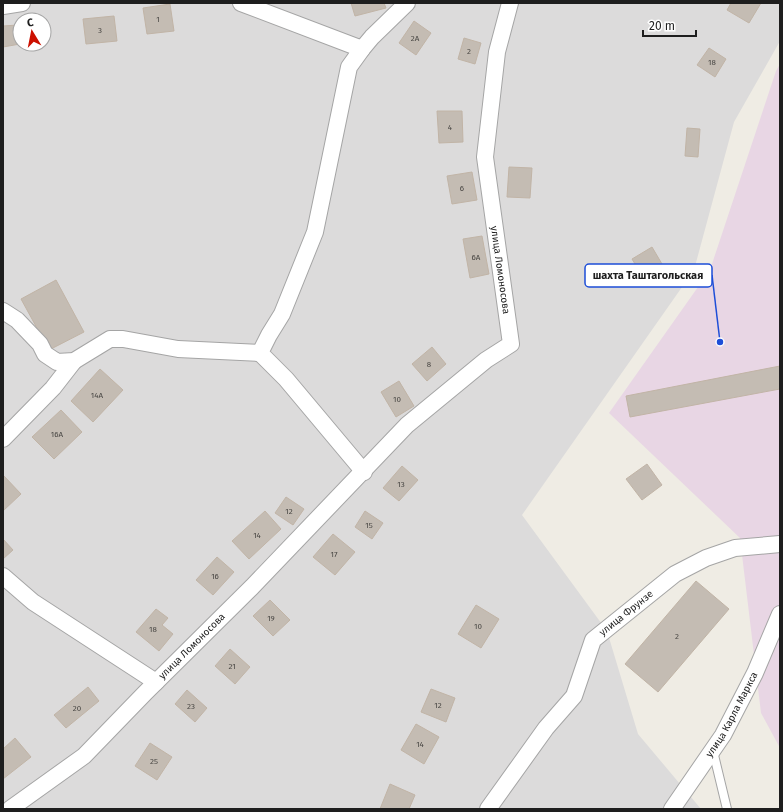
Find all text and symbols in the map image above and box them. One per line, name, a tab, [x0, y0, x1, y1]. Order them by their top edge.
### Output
north arrow	[12, 12, 52, 52]
scale bar	[643, 12, 696, 38]
house number: 1	[156, 15, 160, 24]
text: С	[26, 16, 35, 30]
text: 20 m	[649, 19, 675, 33]
house number: 3	[98, 26, 102, 35]
house number: 2А	[411, 34, 420, 43]
house number: 2	[467, 47, 471, 56]
house number: 18	[708, 58, 717, 67]
house number: 4	[448, 123, 453, 132]
house number: 6	[460, 184, 464, 193]
street label: улица Ломоносова	[488, 225, 512, 315]
house number: 6А	[472, 253, 481, 262]
callout: шахта Таштагольская	[585, 264, 712, 287]
text: шахта Таштагольская	[593, 269, 703, 282]
house number: 8	[427, 360, 432, 369]
house number: 14А	[91, 391, 104, 400]
house number: 10	[393, 395, 401, 404]
house number: 16А	[51, 430, 64, 439]
house number: 13	[397, 480, 405, 489]
house number: 12	[285, 507, 293, 516]
house number: 15	[365, 521, 373, 530]
house number: 14	[253, 531, 262, 540]
house number: 17	[330, 550, 338, 559]
house number: 16	[211, 572, 219, 581]
street label: улица Фрунзе	[597, 588, 656, 639]
street label: улица Ломоносова	[156, 611, 228, 682]
house number: 19	[267, 614, 275, 623]
house number: 10	[474, 622, 482, 631]
house number: 18	[149, 625, 158, 634]
house number: 2	[675, 632, 679, 641]
house number: 21	[228, 662, 236, 671]
street label: улица Карла Маркса	[703, 670, 760, 760]
house number: 12	[434, 701, 442, 710]
house number: 23	[187, 702, 195, 711]
house number: 20	[73, 704, 82, 713]
house number: 14	[416, 740, 425, 749]
house number: 25	[150, 757, 158, 766]

